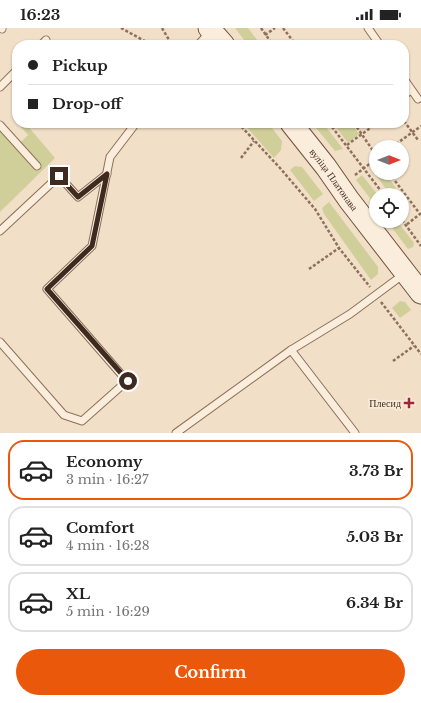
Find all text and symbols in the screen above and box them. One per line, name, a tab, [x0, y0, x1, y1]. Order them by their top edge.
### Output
text: 16:23	[20, 5, 60, 24]
text: Pickup	[52, 56, 108, 75]
text: Drop-off	[52, 94, 122, 113]
north arrow	[369, 140, 409, 180]
map controls	[369, 140, 409, 228]
street label: вуліца Платонава	[307, 146, 361, 214]
route end	[50, 167, 68, 185]
button: locate	[369, 188, 409, 228]
route start	[119, 372, 137, 390]
place label: Плесид	[369, 397, 401, 410]
marker: Плесид	[404, 398, 414, 408]
icon: car	[18, 452, 54, 488]
text: Economy	[66, 452, 143, 471]
text: 3.73 Br	[349, 461, 403, 480]
text: 3 min · 16:27	[66, 471, 149, 488]
icon: car	[18, 518, 54, 554]
text: Comfort	[66, 518, 134, 537]
text: 5.03 Br	[346, 527, 403, 546]
text: 4 min · 16:28	[66, 537, 150, 554]
icon: car	[18, 584, 54, 620]
text: XL	[66, 584, 90, 603]
text: 6.34 Br	[346, 593, 403, 612]
text: 5 min · 16:29	[66, 603, 150, 620]
button: Confirm	[16, 649, 405, 695]

